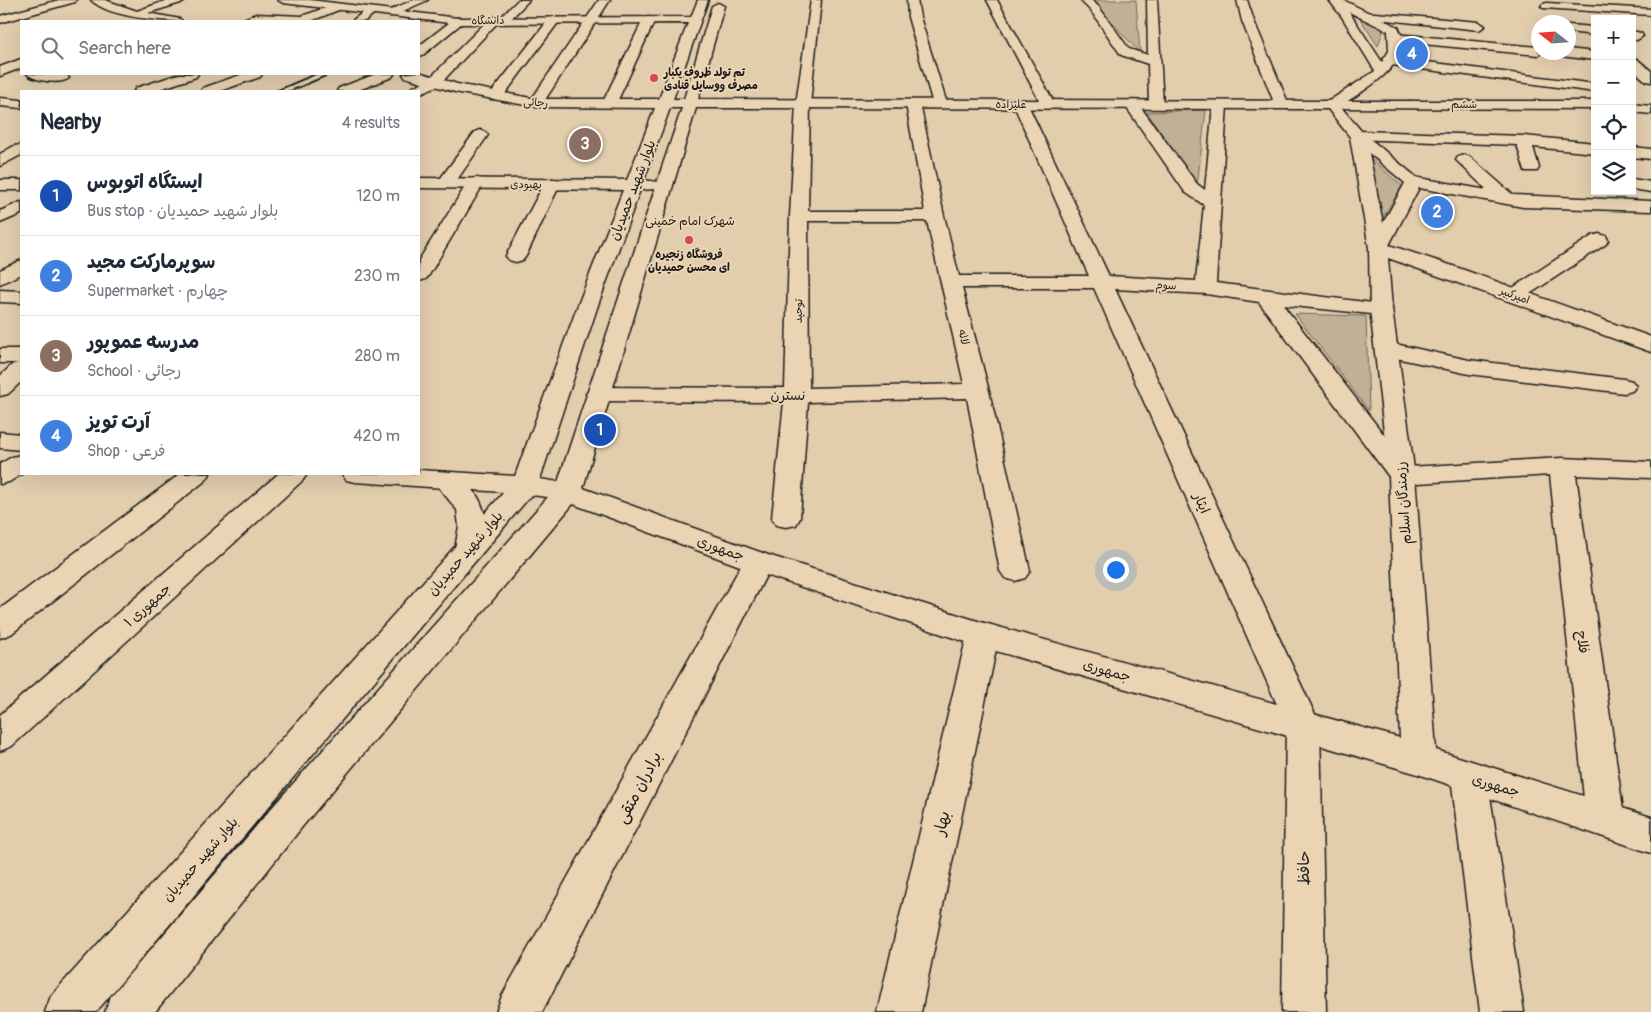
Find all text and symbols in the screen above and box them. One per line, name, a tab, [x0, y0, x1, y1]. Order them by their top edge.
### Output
street label: دانشگاه	[471, 14, 505, 27]
north arrow	[1531, 15, 1576, 60]
map controls	[1591, 15, 1636, 195]
button: +	[1591, 15, 1636, 60]
search box	[20, 20, 420, 75]
icon: search	[38, 34, 66, 62]
pin: 4	[1396, 35, 1428, 73]
text: Search here	[78, 36, 171, 60]
button: −	[1591, 60, 1636, 105]
place label: تم تولد ظروف یکبار مصرف ووسایل قنادی	[663, 66, 758, 93]
marker: تم تولد ظروف یکبار مصرف ووسایل قنادی	[648, 72, 660, 84]
street label: رجائی	[523, 95, 549, 111]
street label: علیزاده	[996, 98, 1027, 111]
street label: ششم	[1451, 98, 1477, 113]
button: locate	[1591, 105, 1636, 150]
text: Nearby	[40, 109, 101, 136]
text: 4 results	[342, 113, 400, 133]
pin: 3	[569, 125, 601, 163]
street label: بلوار شهید حمیدیان	[605, 137, 659, 243]
button: layers	[1591, 150, 1636, 195]
text: ایستگاه اتوبوس	[87, 170, 202, 194]
street label: بهبودی	[510, 178, 542, 192]
text: 1	[53, 186, 59, 206]
text: 120 m	[356, 186, 400, 206]
pin: 2	[1421, 193, 1453, 231]
text: Bus stop · بلوار شهید حمیدیان	[87, 201, 278, 221]
district label: شهرک امام خمینی	[645, 214, 735, 230]
marker: فروشگاه زنجیره ای محسن حمیدیان	[683, 234, 695, 246]
place label: فروشگاه زنجیره ای محسن حمیدیان	[648, 247, 730, 274]
text: سوپرمارکت مجید	[87, 250, 215, 274]
text: 2	[52, 266, 60, 286]
text: 230 m	[354, 266, 400, 286]
street label: سوم	[1155, 278, 1177, 295]
text: Supermarket · چهارم	[87, 281, 228, 301]
street label: امیرکبیر	[1497, 284, 1532, 308]
street label: توحید	[792, 298, 806, 323]
street label: لاله	[955, 328, 972, 346]
text: مدرسه عموپور	[87, 330, 199, 354]
text: 3	[52, 346, 60, 366]
text: 280 m	[354, 346, 400, 366]
text: School · رجائی	[87, 361, 181, 381]
street label: نسترن	[771, 387, 805, 404]
text: آرت تویز	[87, 410, 150, 434]
pin: 1	[584, 411, 616, 449]
text: 4	[51, 426, 61, 446]
text: 420 m	[353, 426, 400, 446]
text: Shop · فرعی	[87, 441, 165, 461]
street label: رزمندگان اسلام	[1392, 461, 1417, 545]
street label: ایثار	[1189, 489, 1214, 516]
street label: بلوار شهید حمیدیان	[424, 508, 507, 599]
street label: جمهوری	[695, 532, 747, 566]
your location	[1103, 557, 1129, 583]
street label: جمهوری ۱	[120, 580, 175, 632]
street label: فلاح	[1572, 630, 1592, 655]
street label: جمهوری	[1081, 656, 1133, 686]
street label: برادران متقی	[612, 748, 666, 827]
street label: جمهوری	[1470, 770, 1522, 802]
street label: بهار	[929, 809, 954, 839]
street label: بلوار شهید حمیدیان	[159, 814, 242, 905]
street label: حافظ	[1294, 850, 1314, 886]

